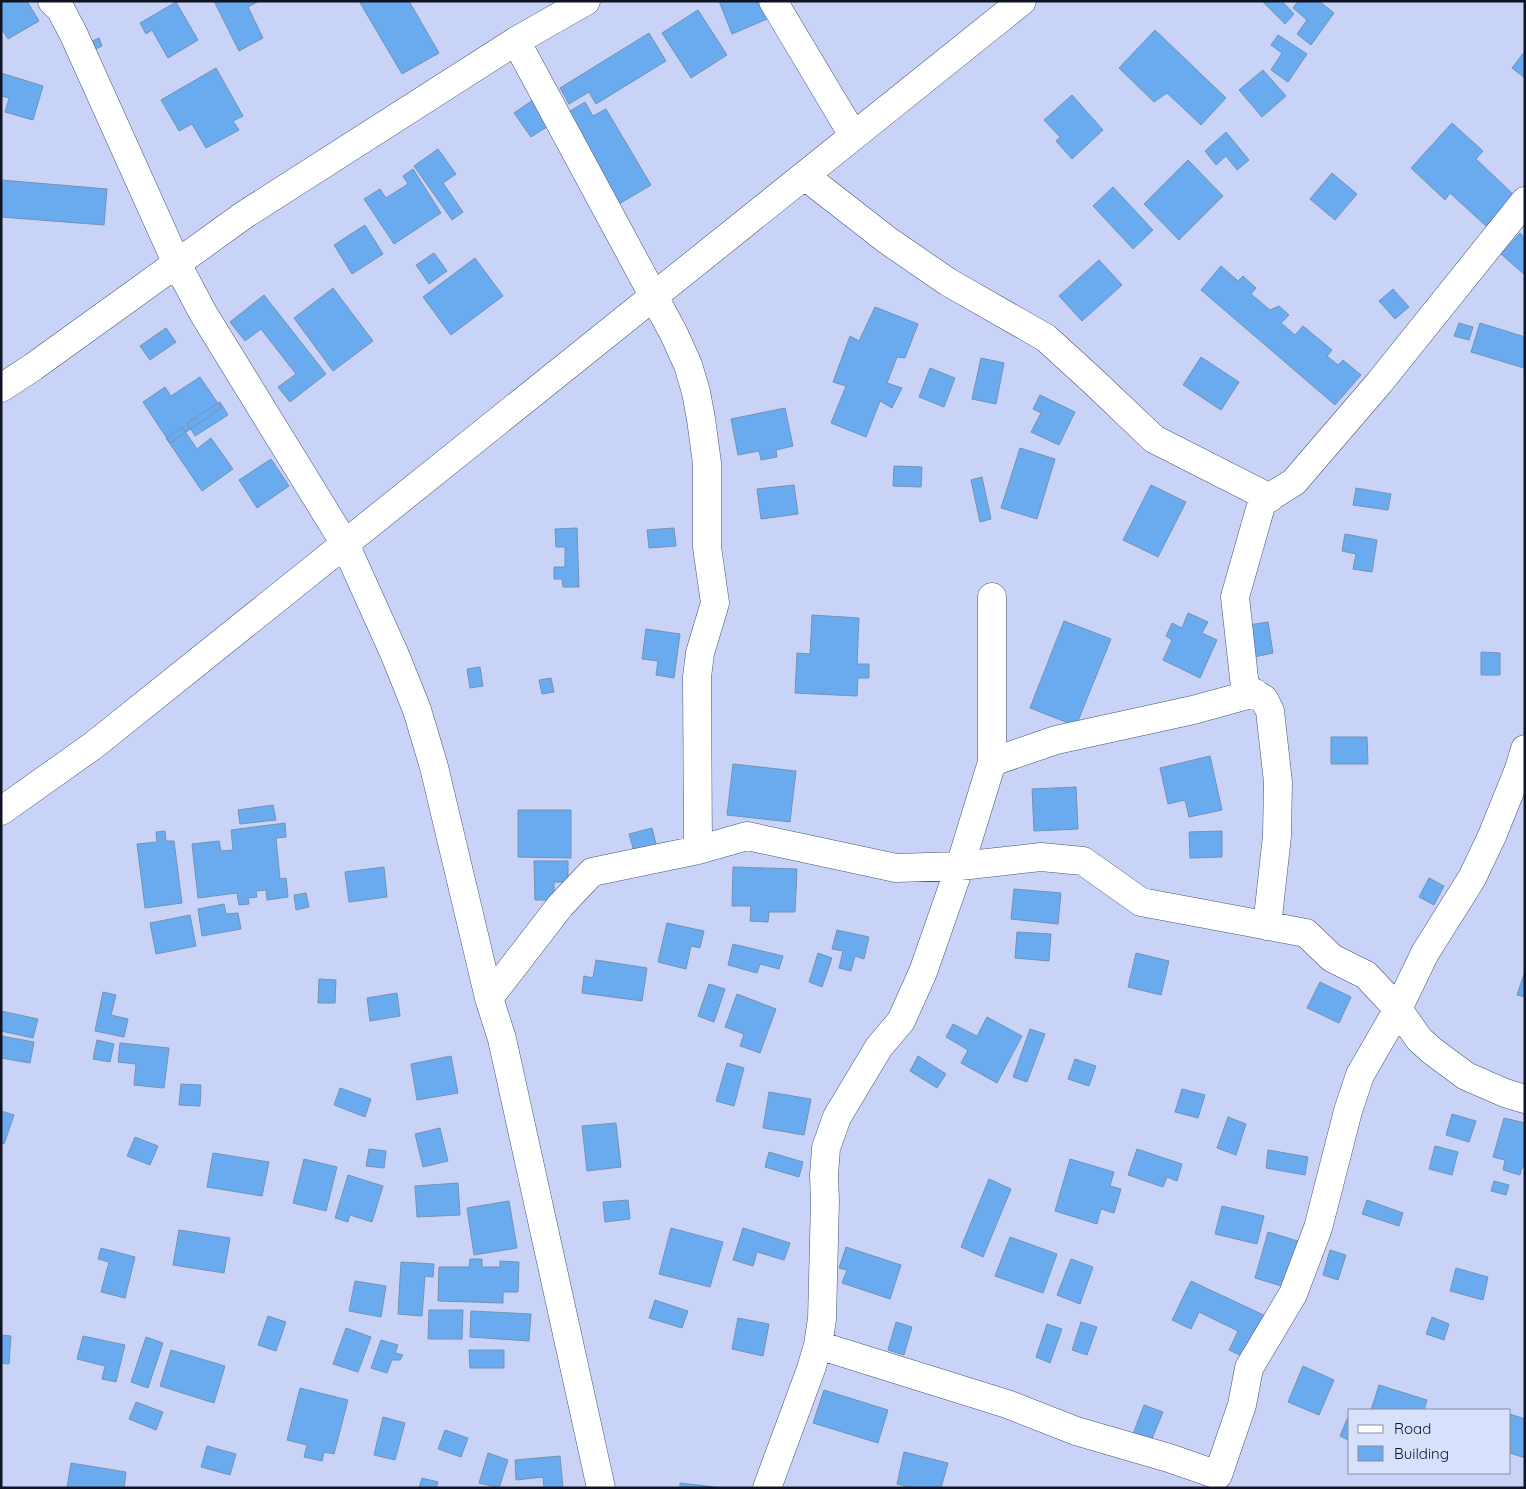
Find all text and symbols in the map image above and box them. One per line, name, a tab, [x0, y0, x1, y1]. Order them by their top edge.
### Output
legend	[1348, 1409, 1511, 1474]
text: Road	[1394, 1419, 1431, 1438]
text: Building	[1394, 1444, 1449, 1463]

